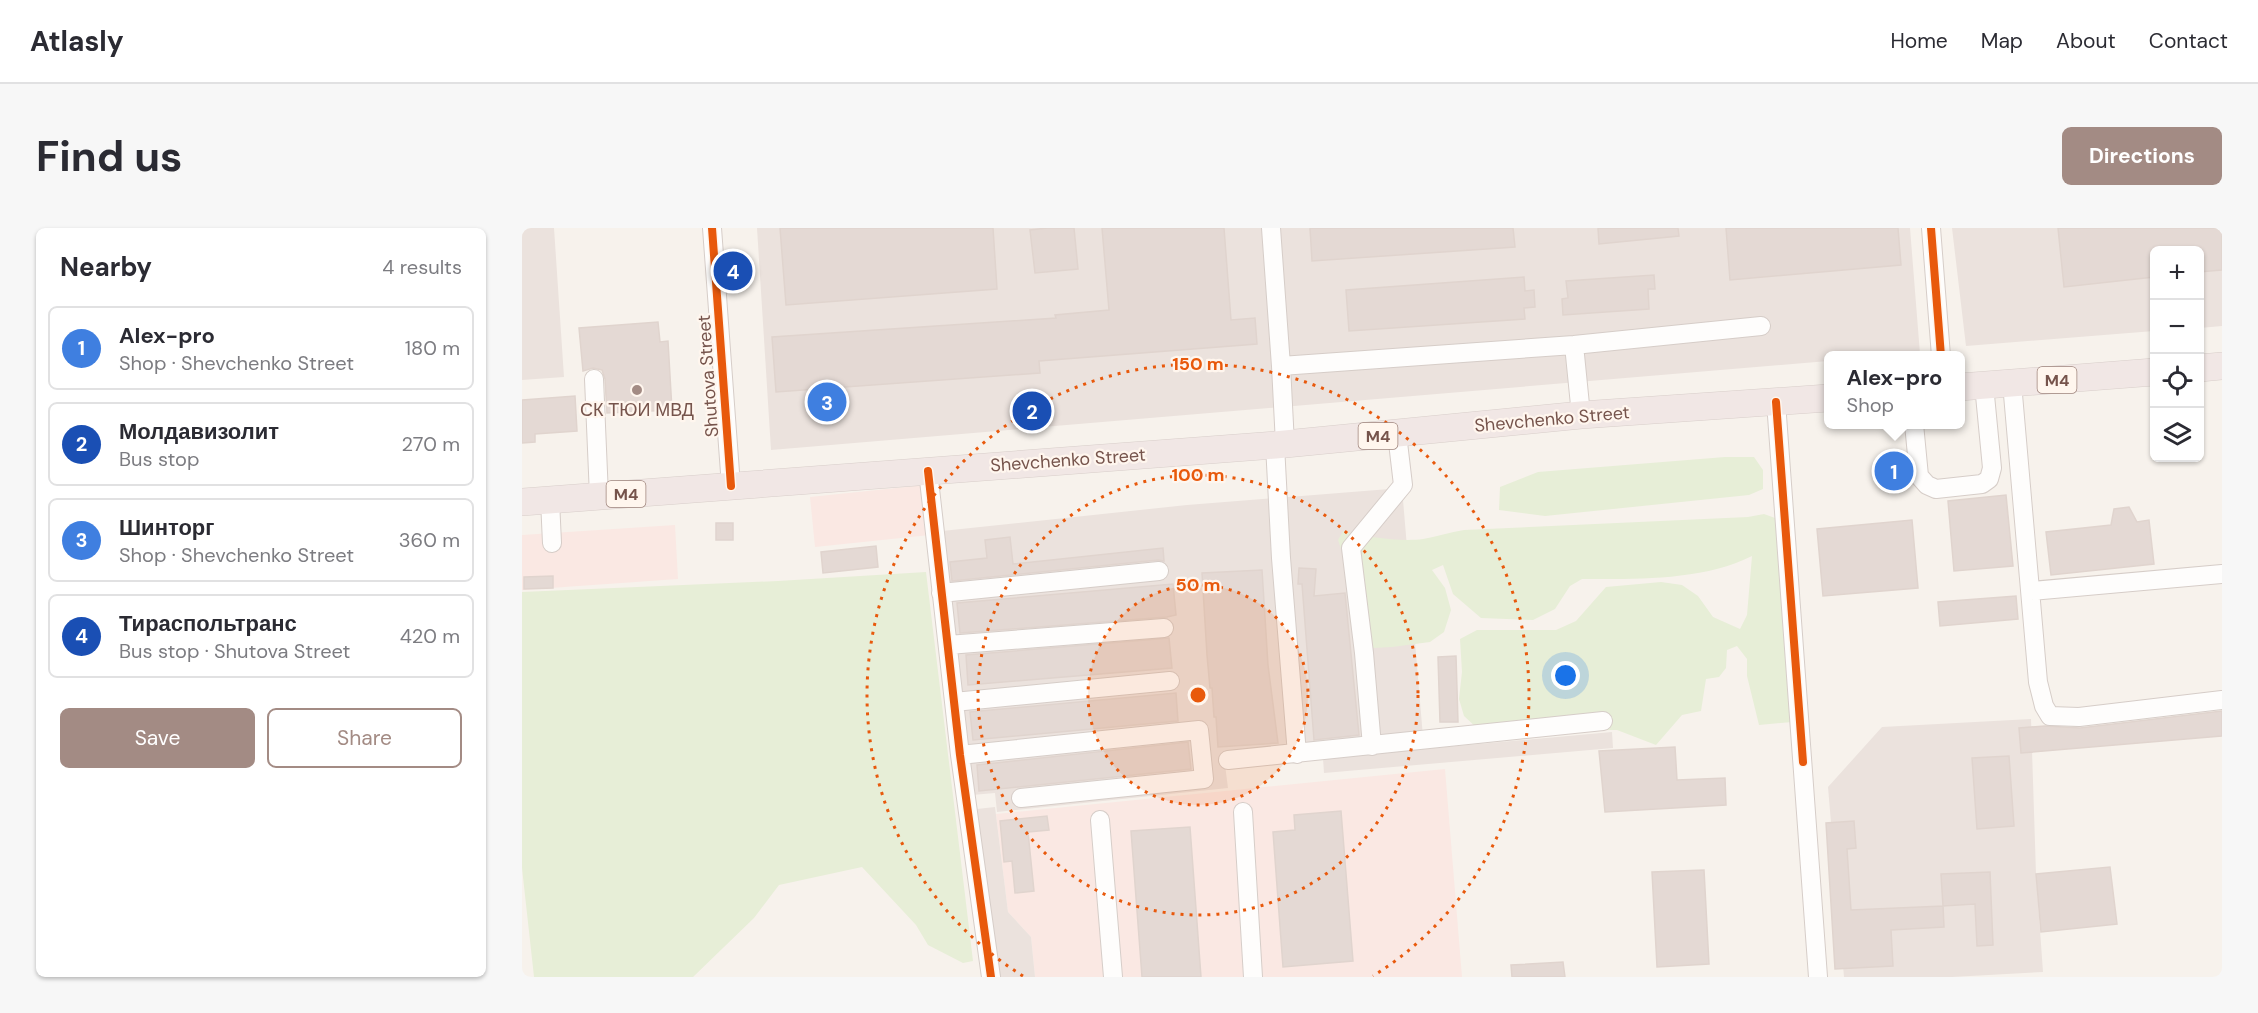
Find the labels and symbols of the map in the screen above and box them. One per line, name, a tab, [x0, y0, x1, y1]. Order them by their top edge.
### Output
pin: 4	[714, 248, 752, 294]
street label: Shutova Street	[692, 314, 724, 438]
text: 150 m	[1172, 352, 1224, 376]
road number: M4	[2038, 367, 2077, 393]
pin: 3	[808, 380, 846, 424]
marker: СК ТЮИ МВД	[630, 383, 644, 397]
pin: 2	[1012, 388, 1052, 434]
place label: СК ТЮИ МВД	[580, 398, 694, 422]
street label: Shevchenko Street	[1473, 400, 1631, 438]
road number: M4	[1358, 423, 1398, 449]
street label: Shevchenko Street	[989, 443, 1147, 477]
pin: 1	[1874, 448, 1914, 494]
text: 100 m	[1171, 463, 1225, 487]
road number: M4	[606, 481, 646, 507]
text: 50 m	[1175, 573, 1221, 597]
your location	[1551, 661, 1580, 690]
centre of rings	[1188, 685, 1208, 705]

